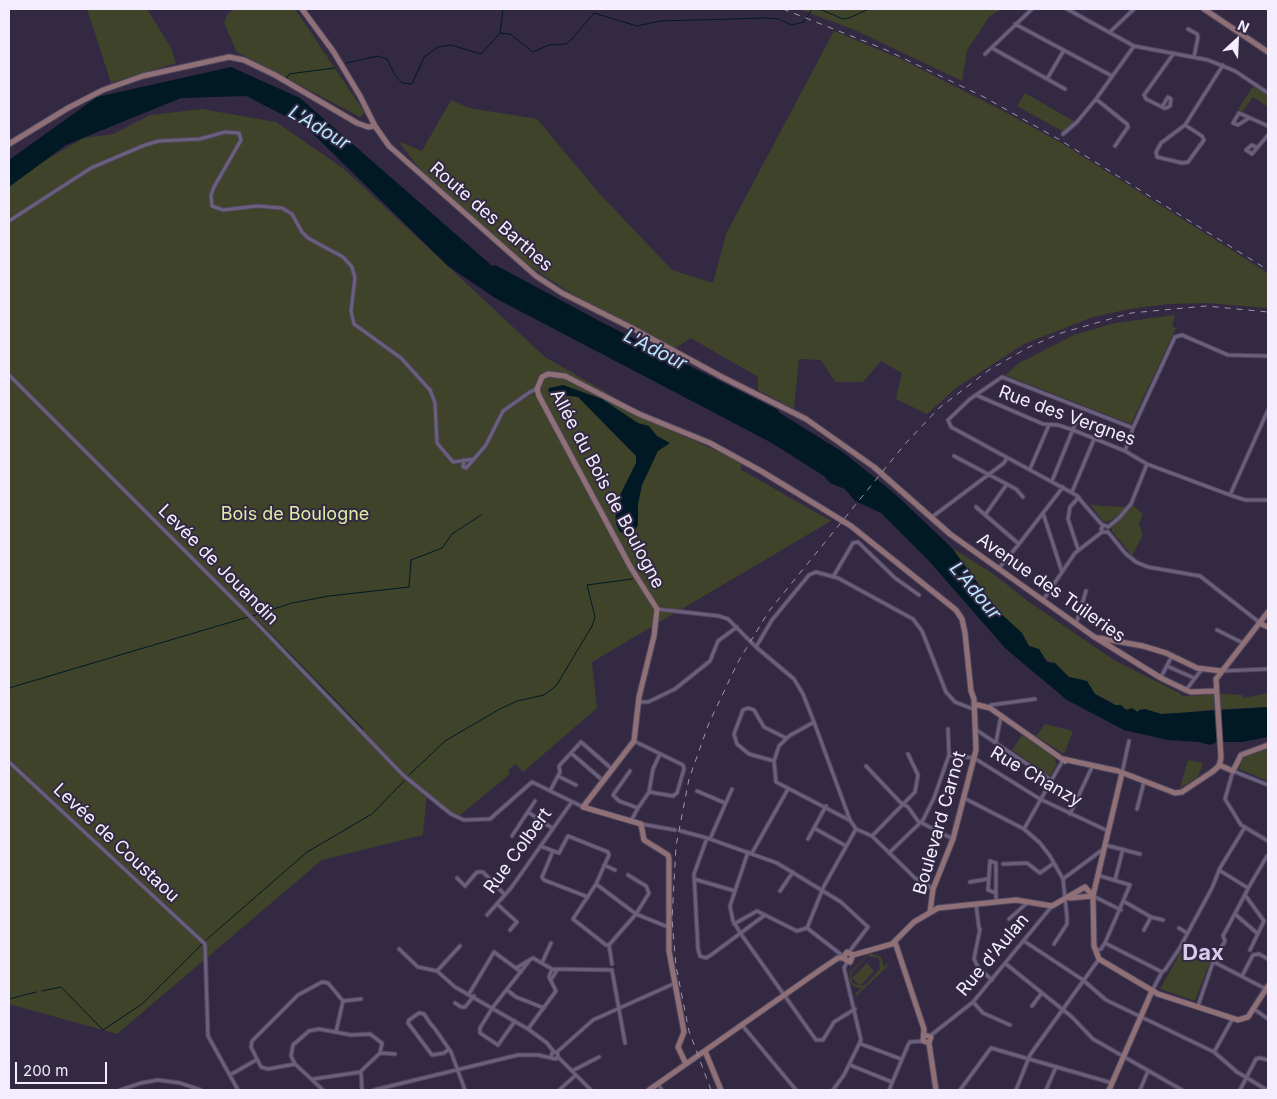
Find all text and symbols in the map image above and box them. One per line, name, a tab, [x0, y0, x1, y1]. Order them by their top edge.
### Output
north arrow	[1212, 15, 1262, 65]
text: N	[1235, 16, 1252, 36]
water label: L'Adour	[284, 101, 354, 155]
street label: Route des Barthes	[425, 158, 557, 276]
water label: L'Adour	[620, 324, 690, 376]
street label: Rue des Vergnes	[996, 381, 1138, 451]
street label: Allée du Bois de Boulogne	[545, 386, 669, 592]
street label: Levée de Jouandin	[153, 500, 283, 630]
park label: Bois de Boulogne	[221, 504, 369, 526]
street label: Avenue des Tuileries	[973, 529, 1129, 647]
water label: L'Adour	[944, 558, 1006, 624]
street label: Rue Chanzy	[986, 742, 1086, 812]
street label: Boulevard Carnot	[909, 749, 971, 897]
street label: Levée de Coustaou	[49, 779, 183, 907]
street label: Rue Colbert	[480, 804, 556, 898]
street label: Rue d'Aulan	[952, 909, 1034, 1001]
district label: Dax	[1182, 940, 1224, 966]
scale bar	[18, 1052, 110, 1084]
text: 200 m	[23, 1061, 68, 1080]

